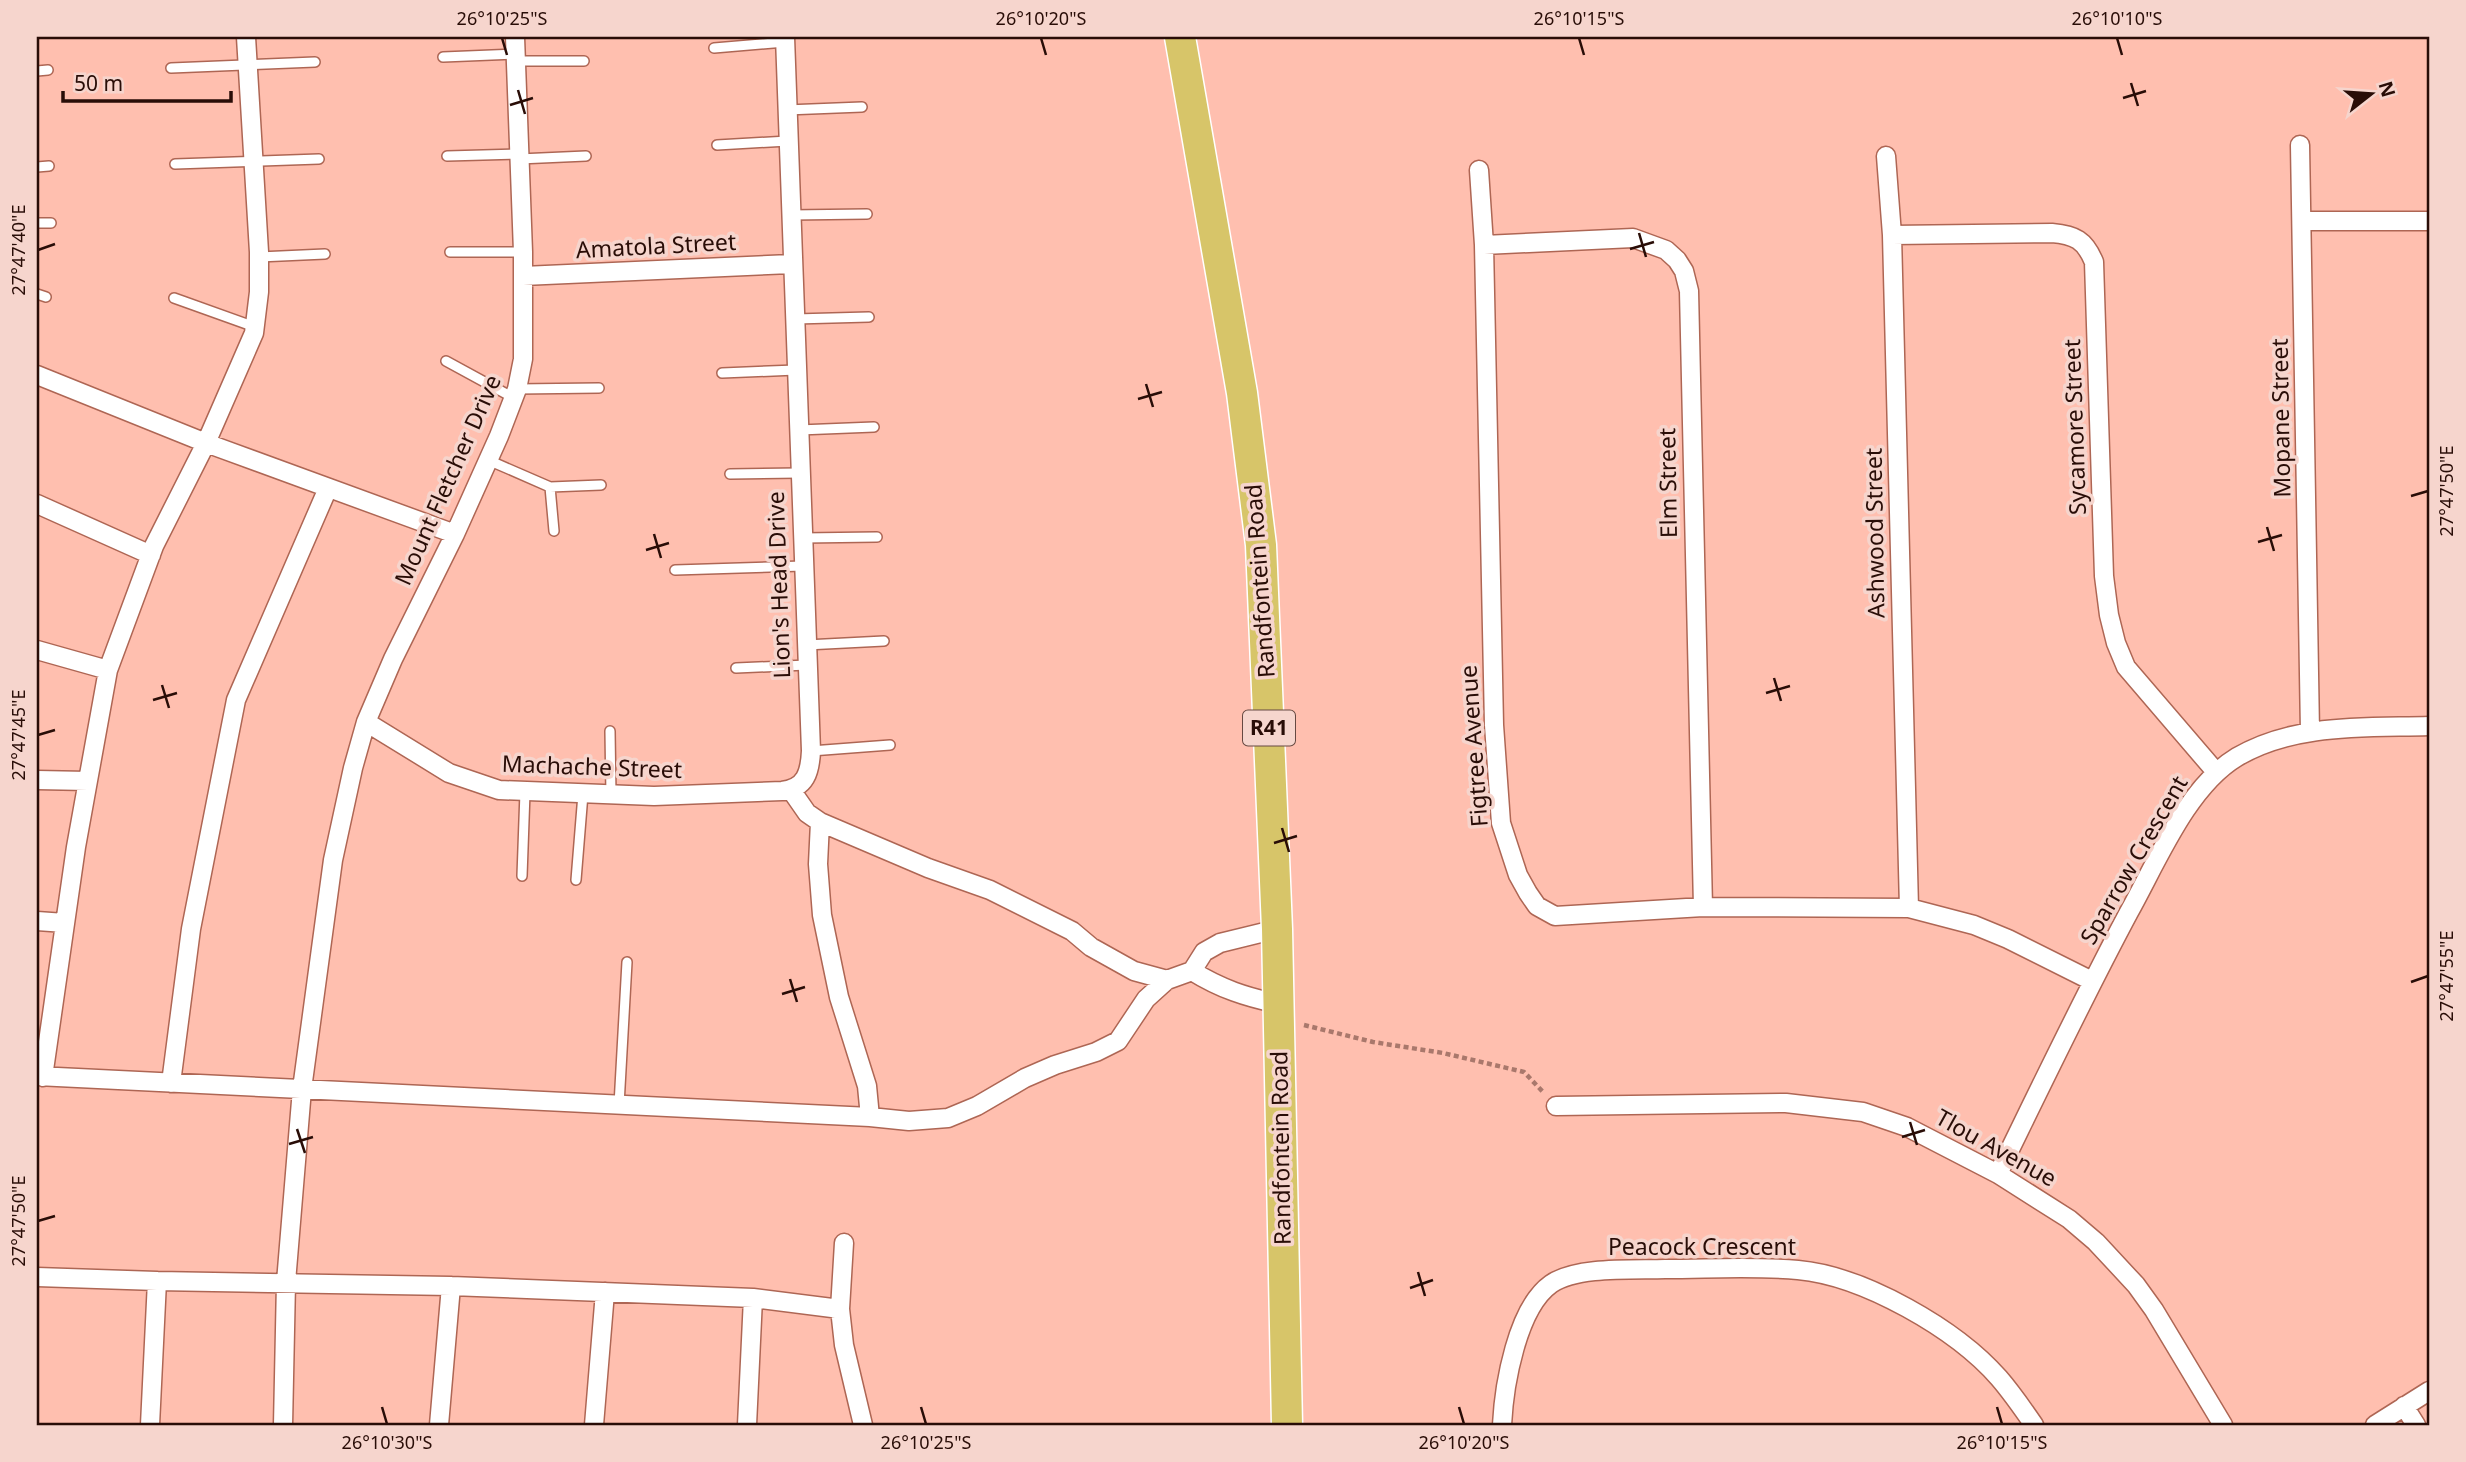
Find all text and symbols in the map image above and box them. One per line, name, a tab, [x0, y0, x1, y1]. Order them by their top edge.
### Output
text: 26°10'25"S	[457, 6, 547, 30]
text: 26°10'20"S	[996, 6, 1086, 30]
text: 26°10'15"S	[1534, 6, 1624, 30]
text: 26°10'10"S	[2072, 6, 2162, 30]
scale bar	[63, 60, 231, 104]
north arrow	[2336, 60, 2406, 130]
text: 50 m	[74, 69, 123, 97]
text: N	[2373, 78, 2402, 100]
text: 27°47'40"E	[6, 205, 30, 295]
street label: Amatola Street	[575, 225, 737, 265]
street label: Mopane Street	[2263, 338, 2297, 498]
street label: Sycamore Street	[2055, 339, 2093, 516]
street label: Mount Fletcher Drive	[386, 369, 508, 590]
street label: Elm Street	[1650, 428, 1684, 539]
text: 27°47'50"E	[2434, 446, 2458, 536]
street label: Ashwood Street	[1857, 448, 1891, 618]
street label: Randfontein Road	[1236, 483, 1282, 679]
street label: Lion's Head Drive	[759, 491, 797, 679]
street label: Figtree Avenue	[1451, 664, 1495, 828]
text: 27°47'45"E	[6, 690, 30, 780]
road number: R41	[1243, 710, 1295, 746]
street label: Machache Street	[501, 747, 683, 785]
street label: Sparrow Crescent	[2072, 769, 2194, 950]
text: 27°47'55"E	[2434, 931, 2458, 1021]
street label: Randfontein Road	[1262, 1051, 1298, 1245]
street label: Tlou Avenue	[1930, 1101, 2063, 1194]
text: 27°47'50"E	[6, 1176, 30, 1266]
street label: Peacock Crescent	[1608, 1230, 1796, 1262]
text: 26°10'30"S	[342, 1430, 432, 1454]
text: 26°10'25"S	[881, 1430, 971, 1454]
text: 26°10'20"S	[1419, 1430, 1509, 1454]
text: 26°10'15"S	[1957, 1430, 2047, 1454]

